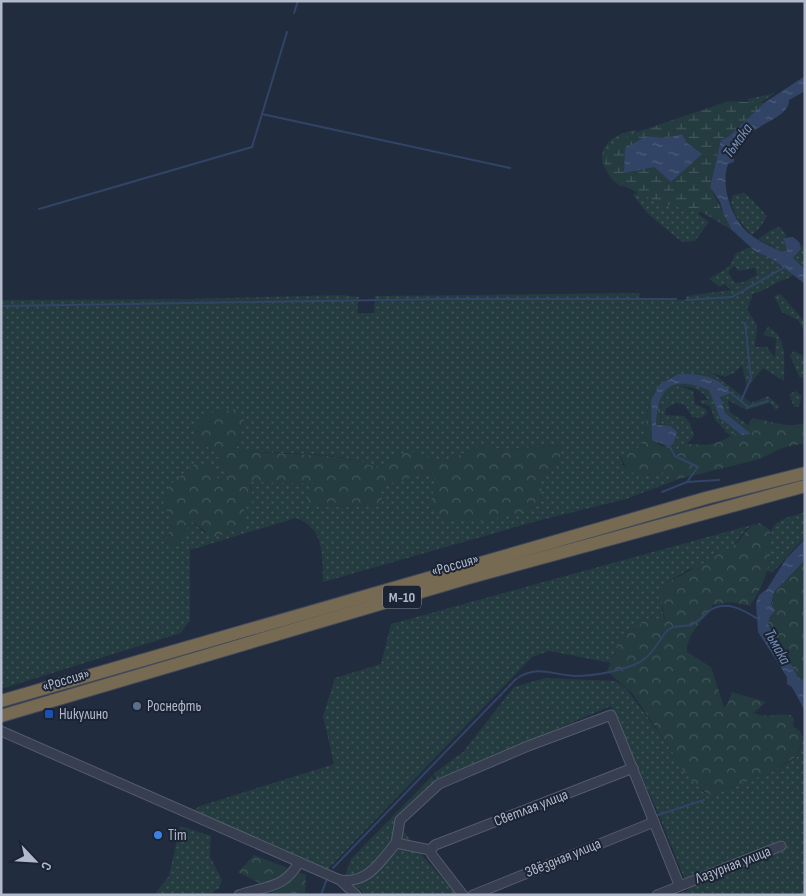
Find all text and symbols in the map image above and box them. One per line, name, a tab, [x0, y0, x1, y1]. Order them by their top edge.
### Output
water label: Тьмака	[719, 120, 757, 162]
street label: «Россия»	[429, 549, 481, 581]
road number: М-10	[383, 586, 421, 608]
water label: Тьмака	[760, 626, 795, 669]
street label: «Россия»	[40, 664, 92, 696]
place label: Роснефть	[147, 697, 201, 716]
marker: Роснефть	[131, 700, 143, 712]
place label: Никулино	[59, 705, 108, 724]
marker: Никулино	[43, 708, 55, 720]
street label: Светлая улица	[491, 785, 571, 831]
place label: Tim	[168, 826, 187, 845]
marker: Tim	[152, 829, 164, 841]
street label: Звёздная улица	[522, 834, 604, 882]
north arrow	[10, 836, 60, 886]
street label: Лазурная улица	[692, 842, 774, 888]
text: С	[37, 859, 56, 873]

